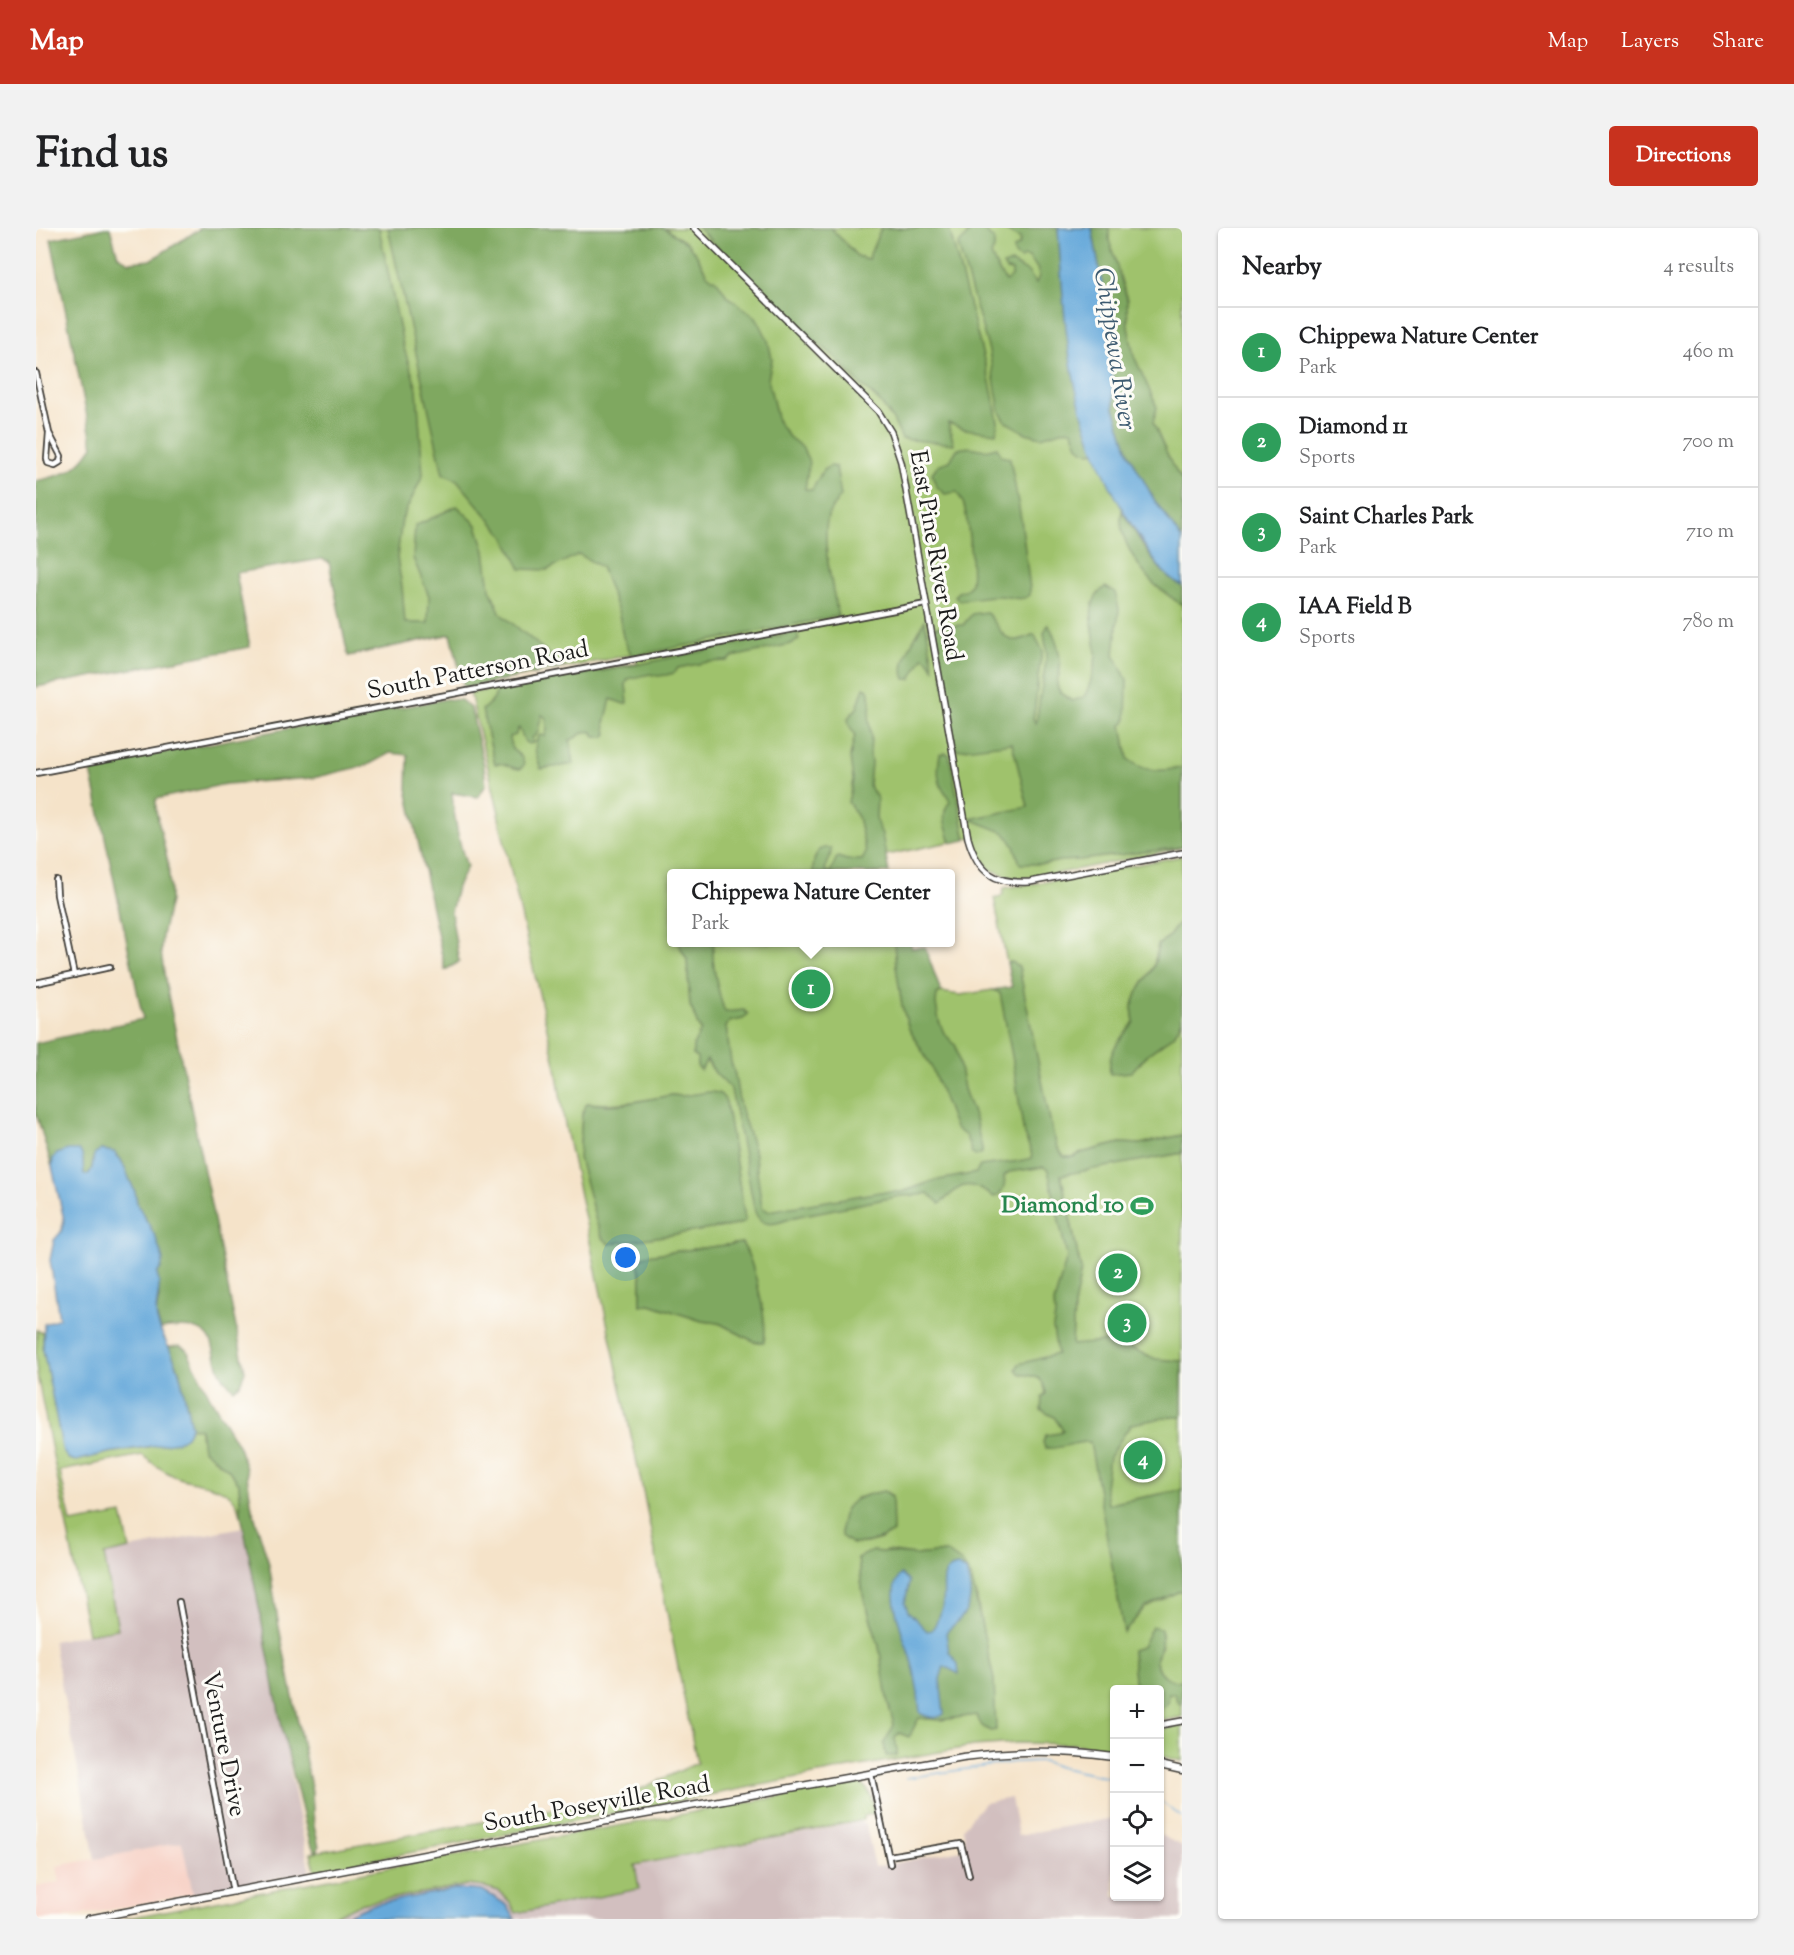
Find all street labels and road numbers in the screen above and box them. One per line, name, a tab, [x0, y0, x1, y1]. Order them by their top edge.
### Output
street label: East Pine River Road	[900, 448, 970, 665]
street label: South Patterson Road	[364, 633, 592, 709]
street label: Venture Drive	[192, 1668, 254, 1820]
street label: South Poseyville Road	[481, 1768, 713, 1842]

